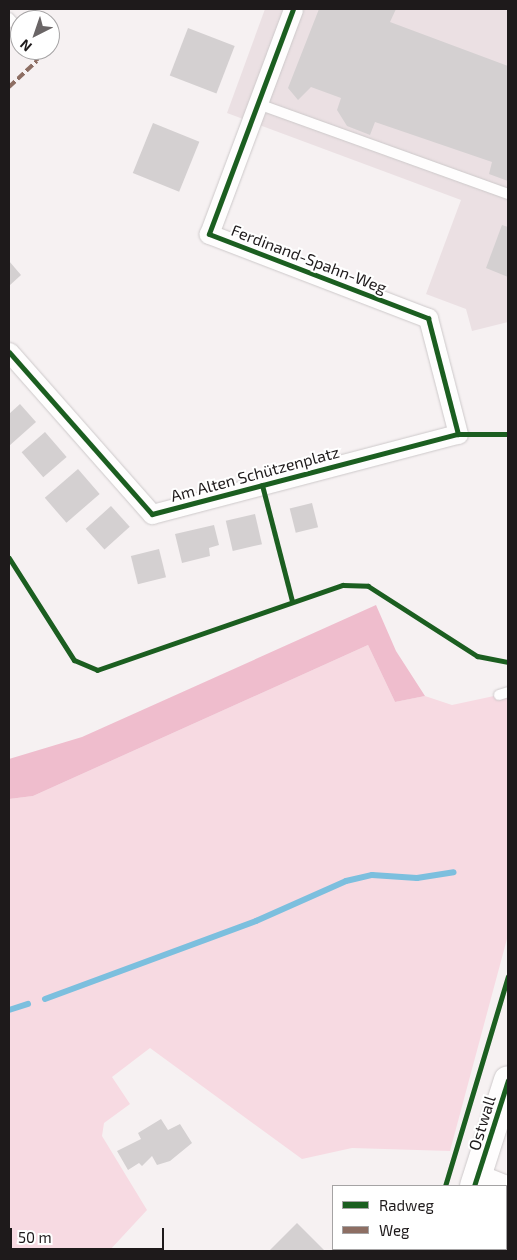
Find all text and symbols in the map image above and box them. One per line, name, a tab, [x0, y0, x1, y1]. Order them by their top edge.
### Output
north arrow	[10, 10, 60, 60]
text: N	[16, 36, 35, 56]
street label: Ferdinand-Spahn-Weg	[229, 220, 389, 298]
street label: Am Alten Schützenplatz	[168, 442, 342, 506]
street label: Ostwall	[465, 1093, 499, 1153]
legend	[332, 1185, 507, 1250]
text: Radweg	[379, 1196, 434, 1214]
scale bar	[12, 1218, 166, 1250]
text: Weg	[379, 1221, 409, 1239]
text: 50 m	[18, 1228, 52, 1246]

